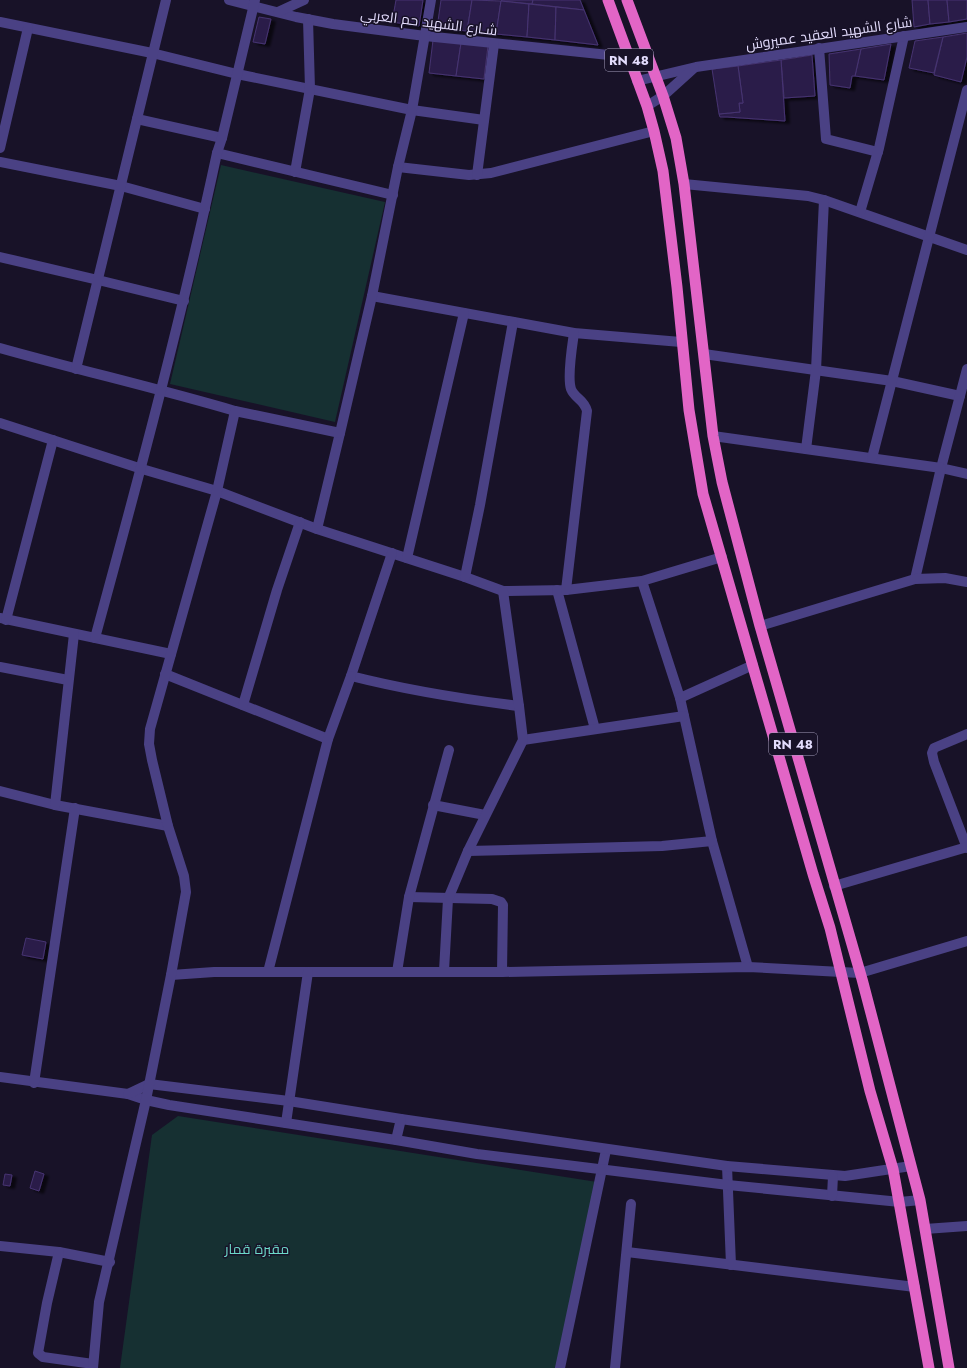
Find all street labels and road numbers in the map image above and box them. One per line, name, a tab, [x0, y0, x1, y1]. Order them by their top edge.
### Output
street label: شـارع الشهيد حم العربي	[359, 4, 498, 42]
street label: شارع الشهيد العقيد عميروش	[744, 11, 914, 55]
road number: RN 48	[605, 49, 653, 71]
road number: RN 48	[769, 733, 817, 755]

